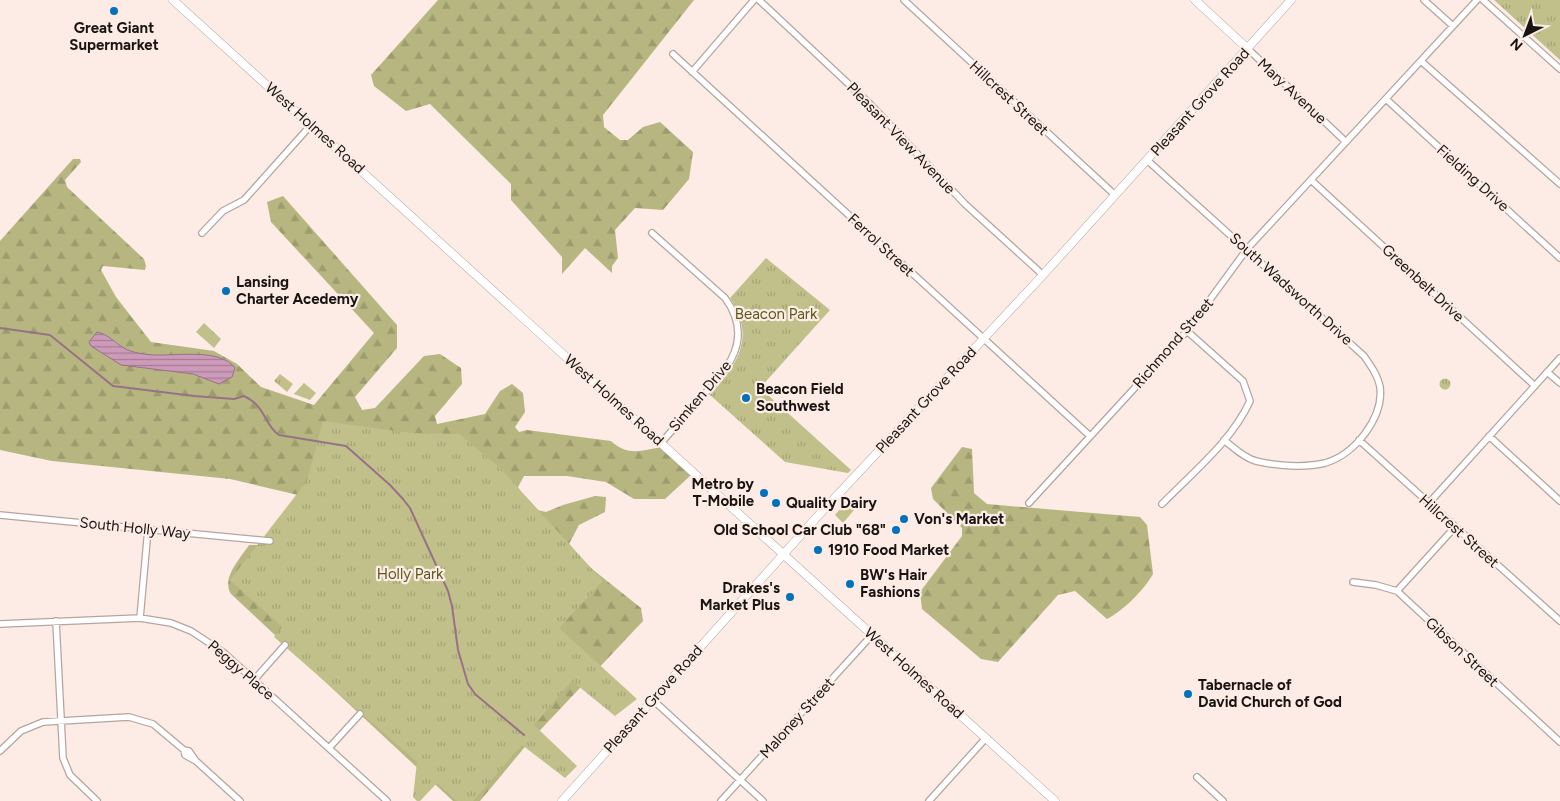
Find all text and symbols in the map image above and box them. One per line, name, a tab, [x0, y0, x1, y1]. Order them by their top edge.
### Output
marker: Great Giant Supermarket	[108, 5, 120, 17]
north arrow	[1500, 10, 1550, 60]
place label: Great Giant Supermarket	[69, 19, 159, 54]
text: N	[1507, 34, 1526, 54]
street label: Pleasant Grove Road	[1147, 44, 1253, 160]
street label: Mary Avenue	[1254, 55, 1330, 127]
street label: Hillcrest Street	[966, 57, 1052, 139]
street label: Pleasant View Avenue	[843, 78, 959, 198]
street label: West Holmes Road	[261, 79, 369, 177]
street label: Fielding Drive	[1433, 141, 1513, 215]
street label: Ferrol Street	[844, 210, 918, 280]
street label: South Wadsworth Drive	[1226, 229, 1356, 349]
street label: Greenbelt Drive	[1378, 240, 1468, 326]
place label: Lansing Charter Acedemy	[236, 273, 359, 308]
marker: Lansing Charter Acedemy	[220, 285, 232, 297]
street label: Richmond Street	[1129, 294, 1217, 392]
park label: Beacon Park	[735, 305, 818, 323]
street label: Pleasant Grove Road	[872, 343, 980, 457]
street label: West Holmes Road	[560, 351, 668, 449]
street label: Simken Drive	[665, 357, 735, 435]
place label: Beacon Field Southwest	[756, 380, 844, 415]
marker: Beacon Field Southwest	[740, 392, 752, 404]
place label: Metro by T-Mobile	[692, 475, 755, 510]
marker: Metro by T-Mobile	[758, 487, 770, 499]
street label: Hillcrest Street	[1415, 490, 1503, 572]
place label: Quality Dairy	[786, 494, 877, 512]
marker: Quality Dairy	[770, 497, 782, 509]
place label: Von's Market	[914, 510, 1004, 528]
street label: South Holly Way	[79, 513, 191, 543]
marker: Von's Market	[898, 513, 910, 525]
place label: Old School Car Club "68"	[714, 521, 886, 539]
marker: Old School Car Club "68"	[890, 524, 902, 536]
place label: 1910 Food Market	[828, 541, 949, 559]
marker: 1910 Food Market	[812, 544, 824, 556]
park label: Holly Park	[377, 565, 444, 583]
place label: BW's Hair Fashions	[860, 566, 927, 601]
marker: BW's Hair Fashions	[844, 578, 856, 590]
place label: Drakes's Market Plus	[700, 579, 780, 614]
marker: Drakes's Market Plus	[784, 591, 796, 603]
street label: Gibson Street	[1422, 614, 1503, 691]
street label: West Holmes Road	[860, 624, 968, 722]
street label: Peggy Place	[204, 636, 278, 704]
street label: Pleasant Grove Road	[600, 641, 706, 757]
street label: Maloney Street	[756, 674, 838, 762]
place label: Tabernacle of David Church of God	[1198, 676, 1342, 711]
marker: Tabernacle of David Church of God	[1182, 688, 1194, 700]

